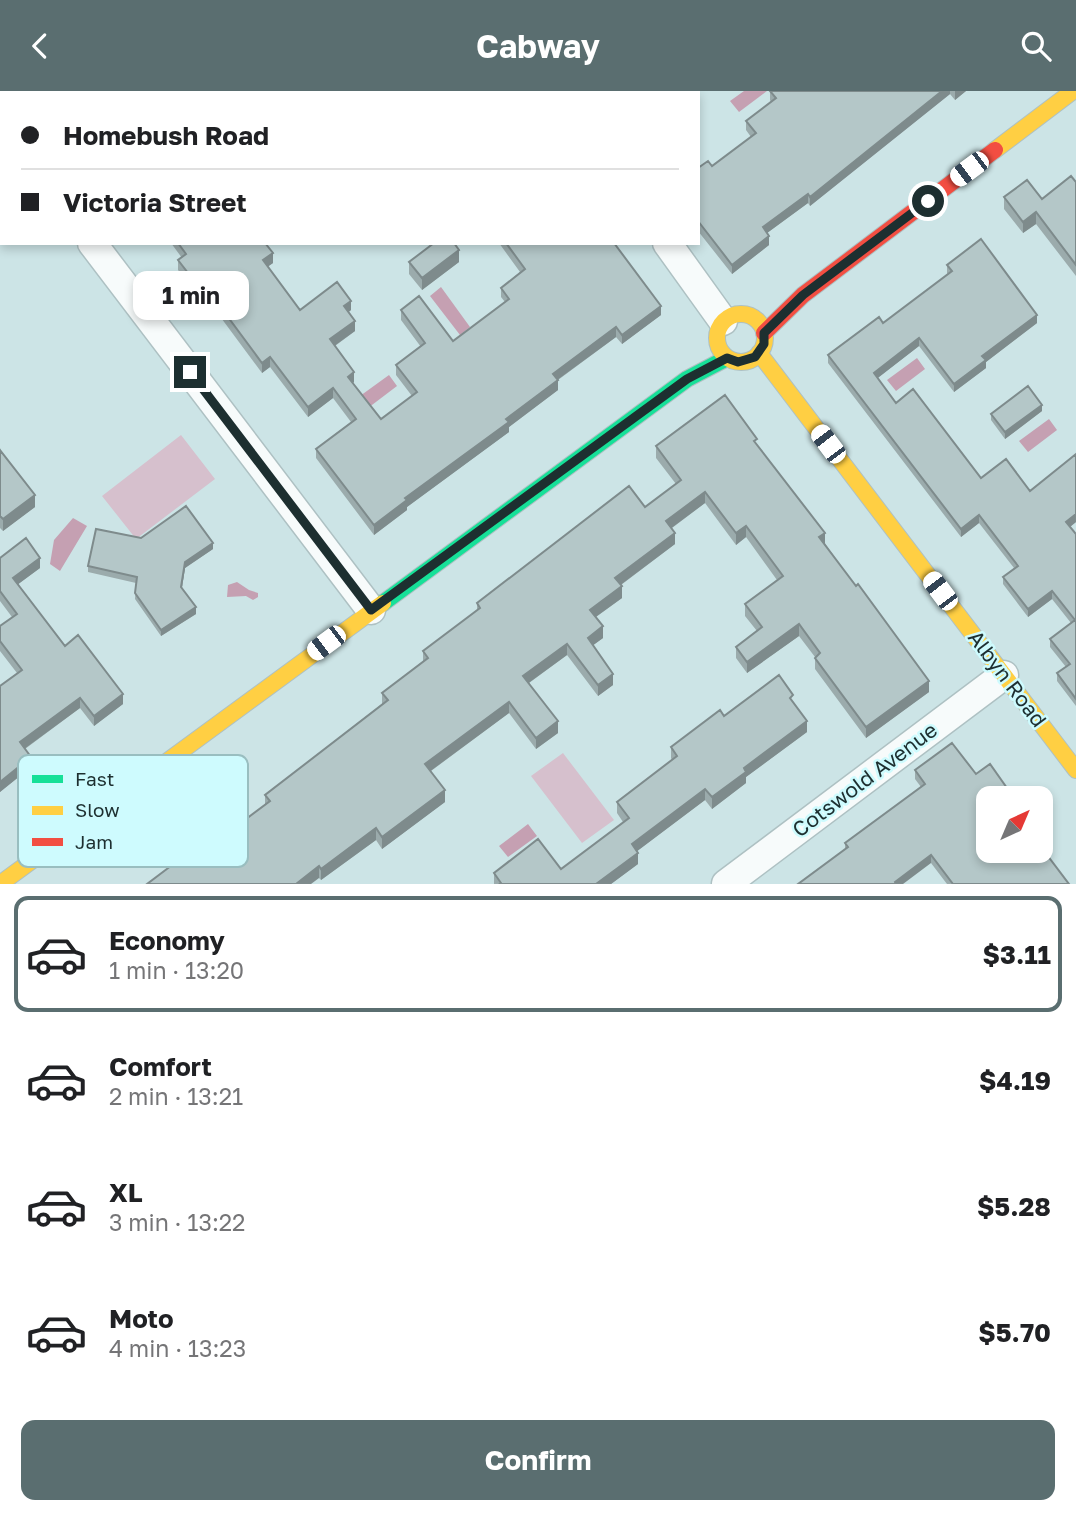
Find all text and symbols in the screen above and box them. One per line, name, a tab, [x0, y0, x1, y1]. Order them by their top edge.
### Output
icon: back	[21, 27, 59, 65]
text: Cabway	[476, 27, 600, 65]
icon: search	[1017, 27, 1055, 65]
text: Homebush Road	[63, 120, 269, 151]
car	[946, 148, 993, 190]
route start	[912, 185, 944, 217]
text: Victoria Street	[63, 187, 247, 218]
callout: 1 min	[132, 271, 248, 320]
text: 1 min	[162, 281, 220, 309]
route end	[174, 356, 206, 388]
car	[807, 421, 850, 467]
car	[919, 568, 962, 614]
car	[303, 622, 350, 664]
street label: Albyn Road	[963, 625, 1053, 732]
street label: Cotswold Avenue	[787, 716, 942, 842]
legend	[18, 755, 248, 867]
text: Fast	[75, 767, 114, 790]
north arrow	[976, 786, 1054, 863]
map controls	[976, 786, 1053, 863]
text: Slow	[75, 798, 120, 821]
text: Jam	[75, 830, 113, 853]
icon: car	[25, 923, 88, 986]
text: Economy	[109, 925, 225, 956]
text: $3.11	[983, 939, 1051, 970]
text: 1 min · 13:20	[109, 956, 244, 984]
icon: car	[25, 1049, 88, 1112]
text: Comfort	[109, 1051, 212, 1082]
text: $4.19	[979, 1065, 1051, 1096]
text: 2 min · 13:21	[109, 1082, 243, 1110]
icon: car	[25, 1175, 88, 1238]
text: XL	[109, 1177, 143, 1208]
text: $5.28	[977, 1191, 1051, 1222]
text: 3 min · 13:22	[109, 1208, 245, 1236]
icon: car	[25, 1301, 88, 1364]
text: Moto	[109, 1303, 174, 1334]
text: $5.70	[978, 1317, 1051, 1348]
text: 4 min · 13:23	[109, 1334, 246, 1362]
button: Confirm	[21, 1420, 1055, 1500]

